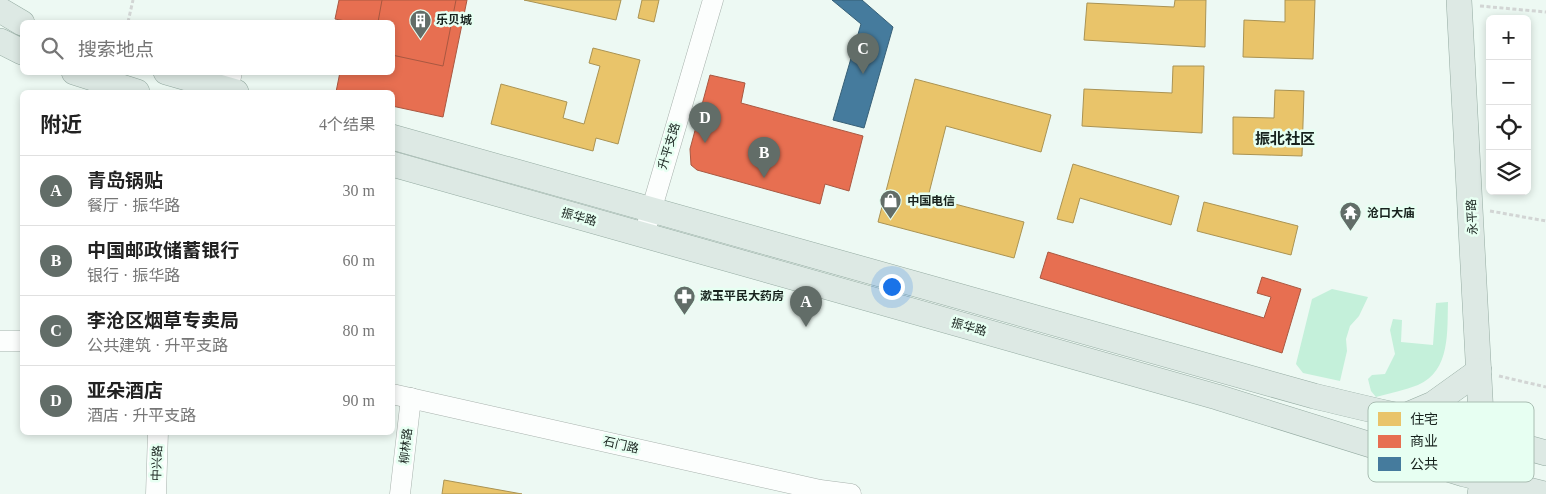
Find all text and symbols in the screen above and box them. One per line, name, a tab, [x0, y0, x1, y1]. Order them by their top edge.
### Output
building icon: 乐贝城	[408, 8, 432, 39]
place label: 乐贝城	[436, 13, 472, 27]
map controls	[1486, 15, 1531, 195]
button: +	[1486, 15, 1531, 60]
search box	[20, 20, 395, 75]
pin: C	[847, 33, 879, 74]
icon: search	[38, 34, 66, 62]
text: 搜索地点	[78, 39, 154, 60]
button: −	[1486, 60, 1531, 105]
pin: D	[689, 102, 721, 143]
button: locate	[1486, 105, 1531, 150]
text: 附近	[40, 113, 82, 137]
text: 4个结果	[319, 116, 375, 133]
street label: 升平支路	[655, 121, 683, 171]
district label: 振北社区	[1255, 130, 1315, 147]
pin: B	[748, 137, 780, 178]
button: layers	[1486, 150, 1531, 195]
text: 青岛锅贴	[87, 170, 163, 191]
text: A	[50, 182, 62, 199]
text: 30 m	[343, 182, 375, 199]
shop icon: 中国电信	[879, 189, 903, 220]
place label: 中国电信	[907, 194, 955, 208]
text: 餐厅 · 振华路	[87, 197, 180, 214]
street label: 永平路	[1464, 199, 1480, 235]
temple icon: 沧口大庙	[1339, 201, 1363, 232]
street label: 振华路	[560, 205, 598, 229]
place label: 沧口大庙	[1367, 206, 1415, 220]
text: 中国邮政储蓄银行	[87, 240, 239, 261]
text: B	[51, 252, 61, 269]
text: 60 m	[343, 252, 375, 269]
text: 银行 · 振华路	[87, 267, 180, 284]
your location	[879, 274, 905, 300]
pharmacy icon: 漱玉平民大药房	[672, 284, 696, 315]
pin: A	[790, 286, 822, 327]
place label: 漱玉平民大药房	[700, 289, 784, 303]
text: 李沧区烟草专卖局	[87, 310, 239, 331]
street label: 振华路	[950, 315, 988, 339]
text: C	[50, 322, 62, 339]
text: 80 m	[343, 322, 375, 339]
text: 公共建筑 · 升平支路	[87, 337, 228, 354]
text: 亚朵酒店	[87, 380, 163, 401]
text: D	[50, 392, 62, 409]
text: 90 m	[343, 392, 375, 409]
legend	[1368, 402, 1534, 482]
text: 酒店 · 升平支路	[87, 407, 196, 424]
text: 住宅	[1410, 412, 1438, 427]
street label: 柳林路	[397, 427, 415, 465]
street label: 石门路	[602, 434, 640, 456]
text: 商业	[1410, 434, 1438, 449]
street label: 中兴路	[149, 445, 165, 481]
text: 公共	[1410, 457, 1438, 472]

